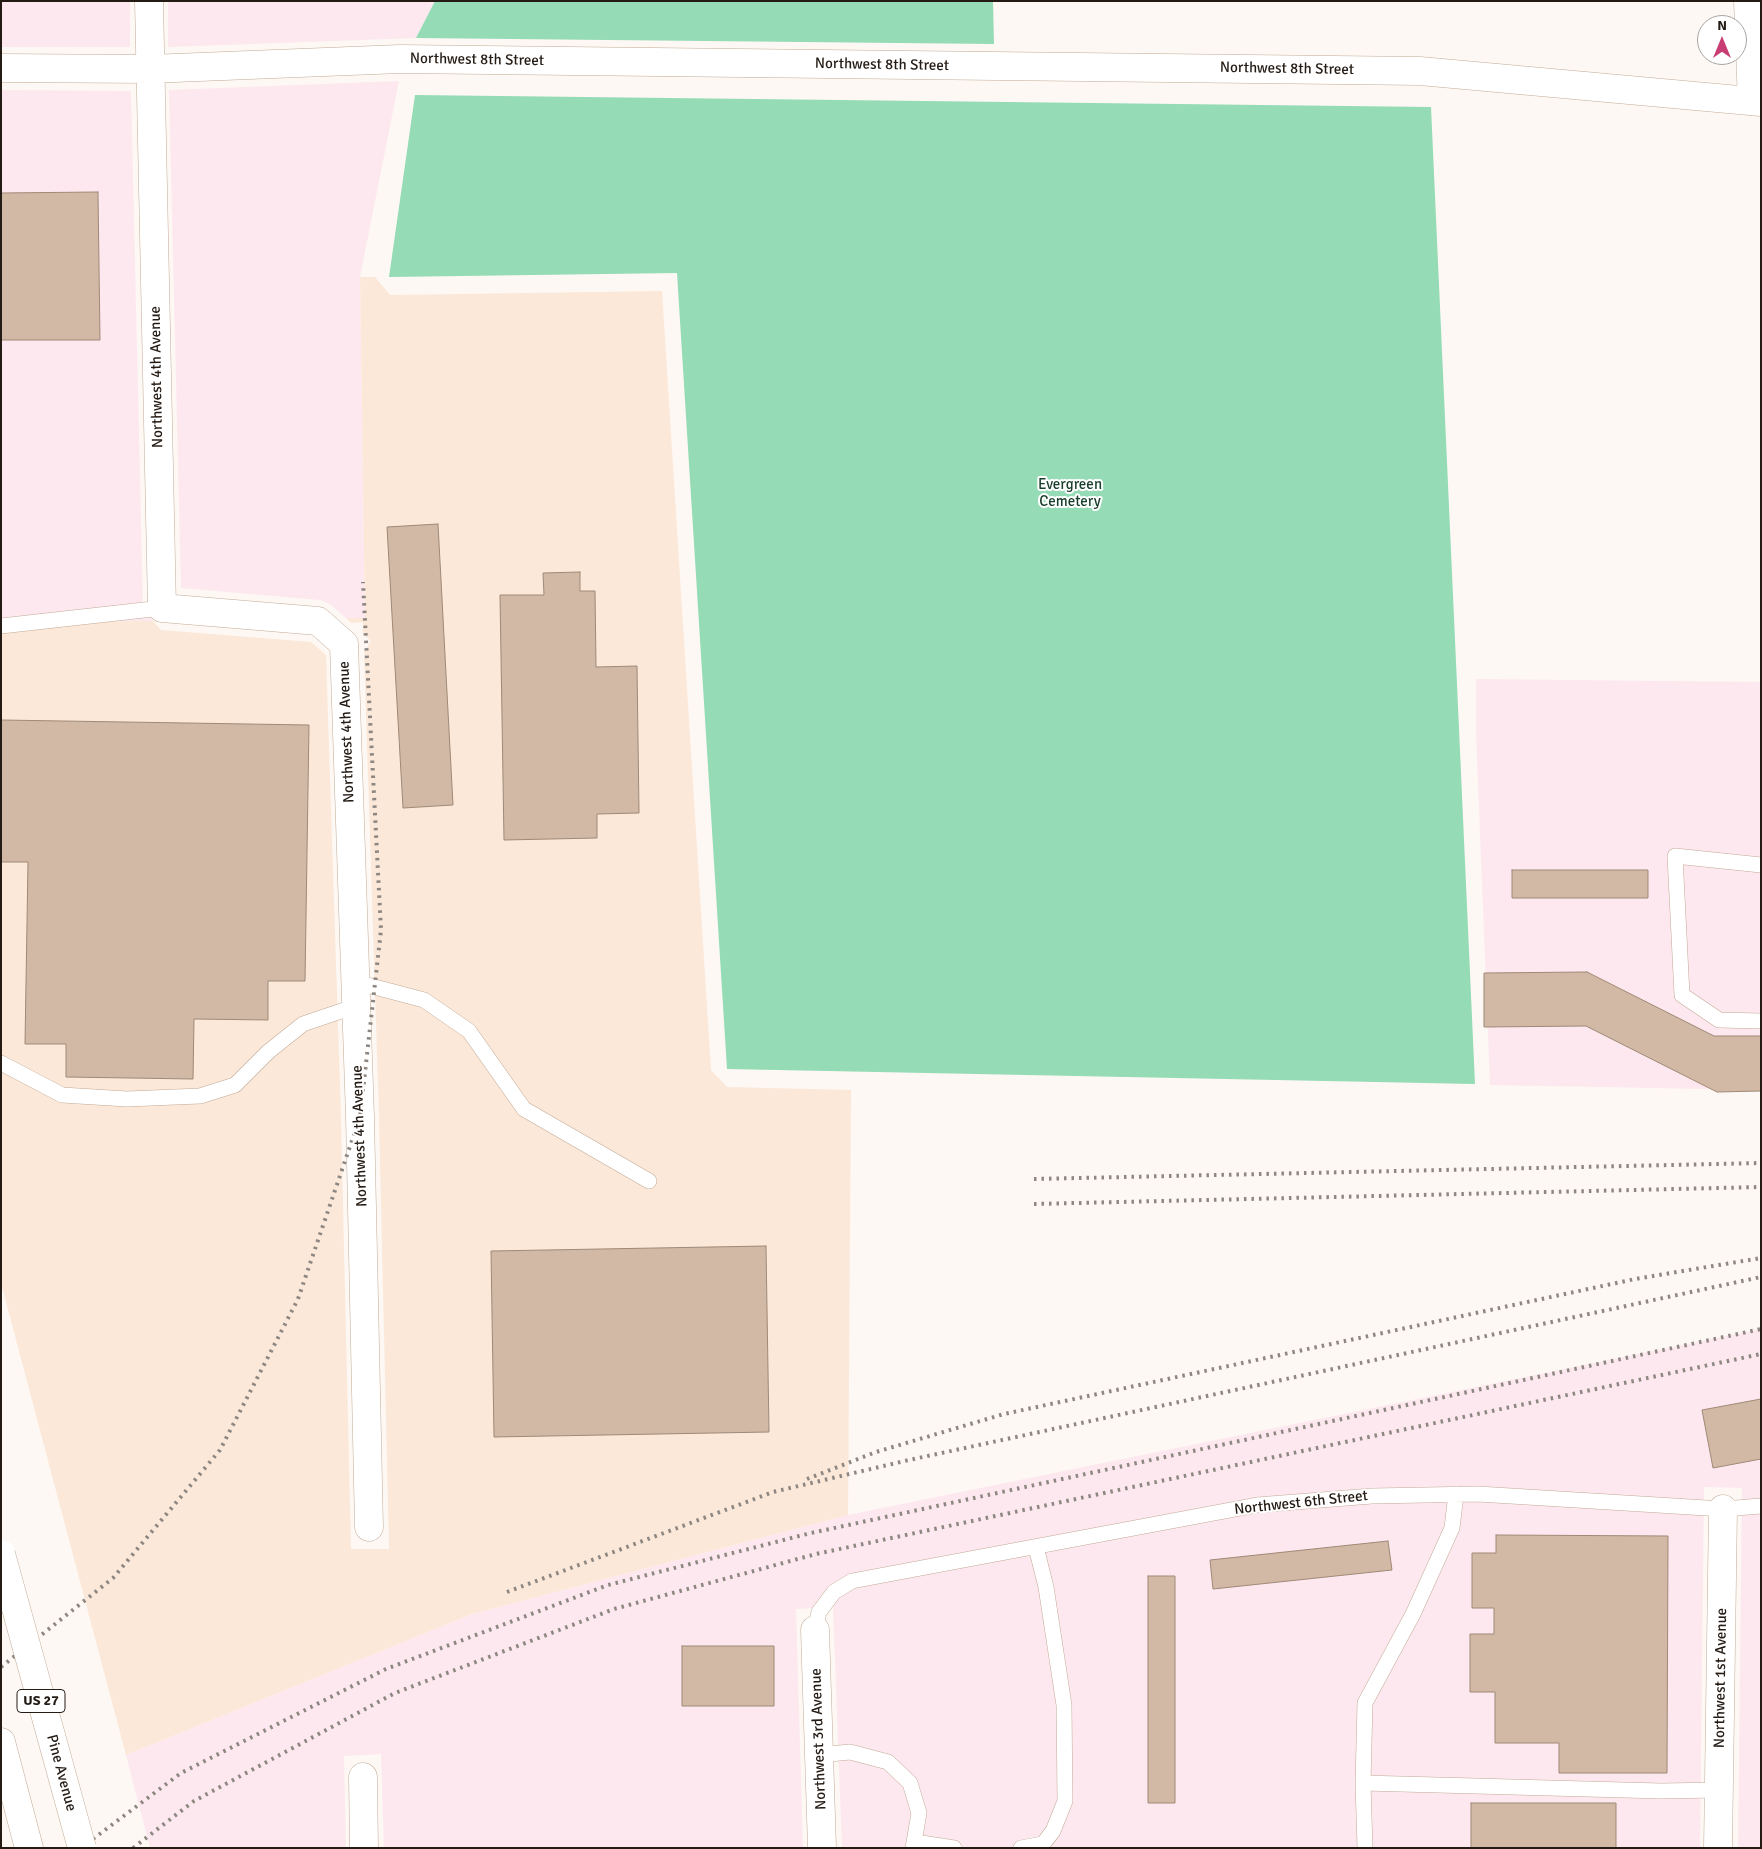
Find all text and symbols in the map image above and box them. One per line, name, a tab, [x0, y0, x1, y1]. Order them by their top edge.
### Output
north arrow	[1697, 15, 1747, 65]
text: N	[1717, 17, 1727, 34]
street label: Northwest 8th Street	[410, 50, 544, 70]
street label: Northwest 8th Street	[815, 55, 949, 75]
street label: Northwest 8th Street	[1220, 59, 1354, 79]
street label: Northwest 4th Avenue	[147, 306, 167, 448]
park label: Evergreen Cemetery	[1038, 476, 1102, 511]
street label: Northwest 4th Avenue	[336, 661, 358, 803]
street label: Northwest 4th Avenue	[349, 1065, 371, 1207]
street label: Northwest 6th Street	[1233, 1487, 1369, 1519]
street label: Northwest 1st Avenue	[1711, 1608, 1731, 1748]
street label: Northwest 3rd Avenue	[808, 1668, 830, 1810]
road number: US 27	[17, 1690, 65, 1712]
street label: Pine Avenue	[42, 1733, 80, 1813]

